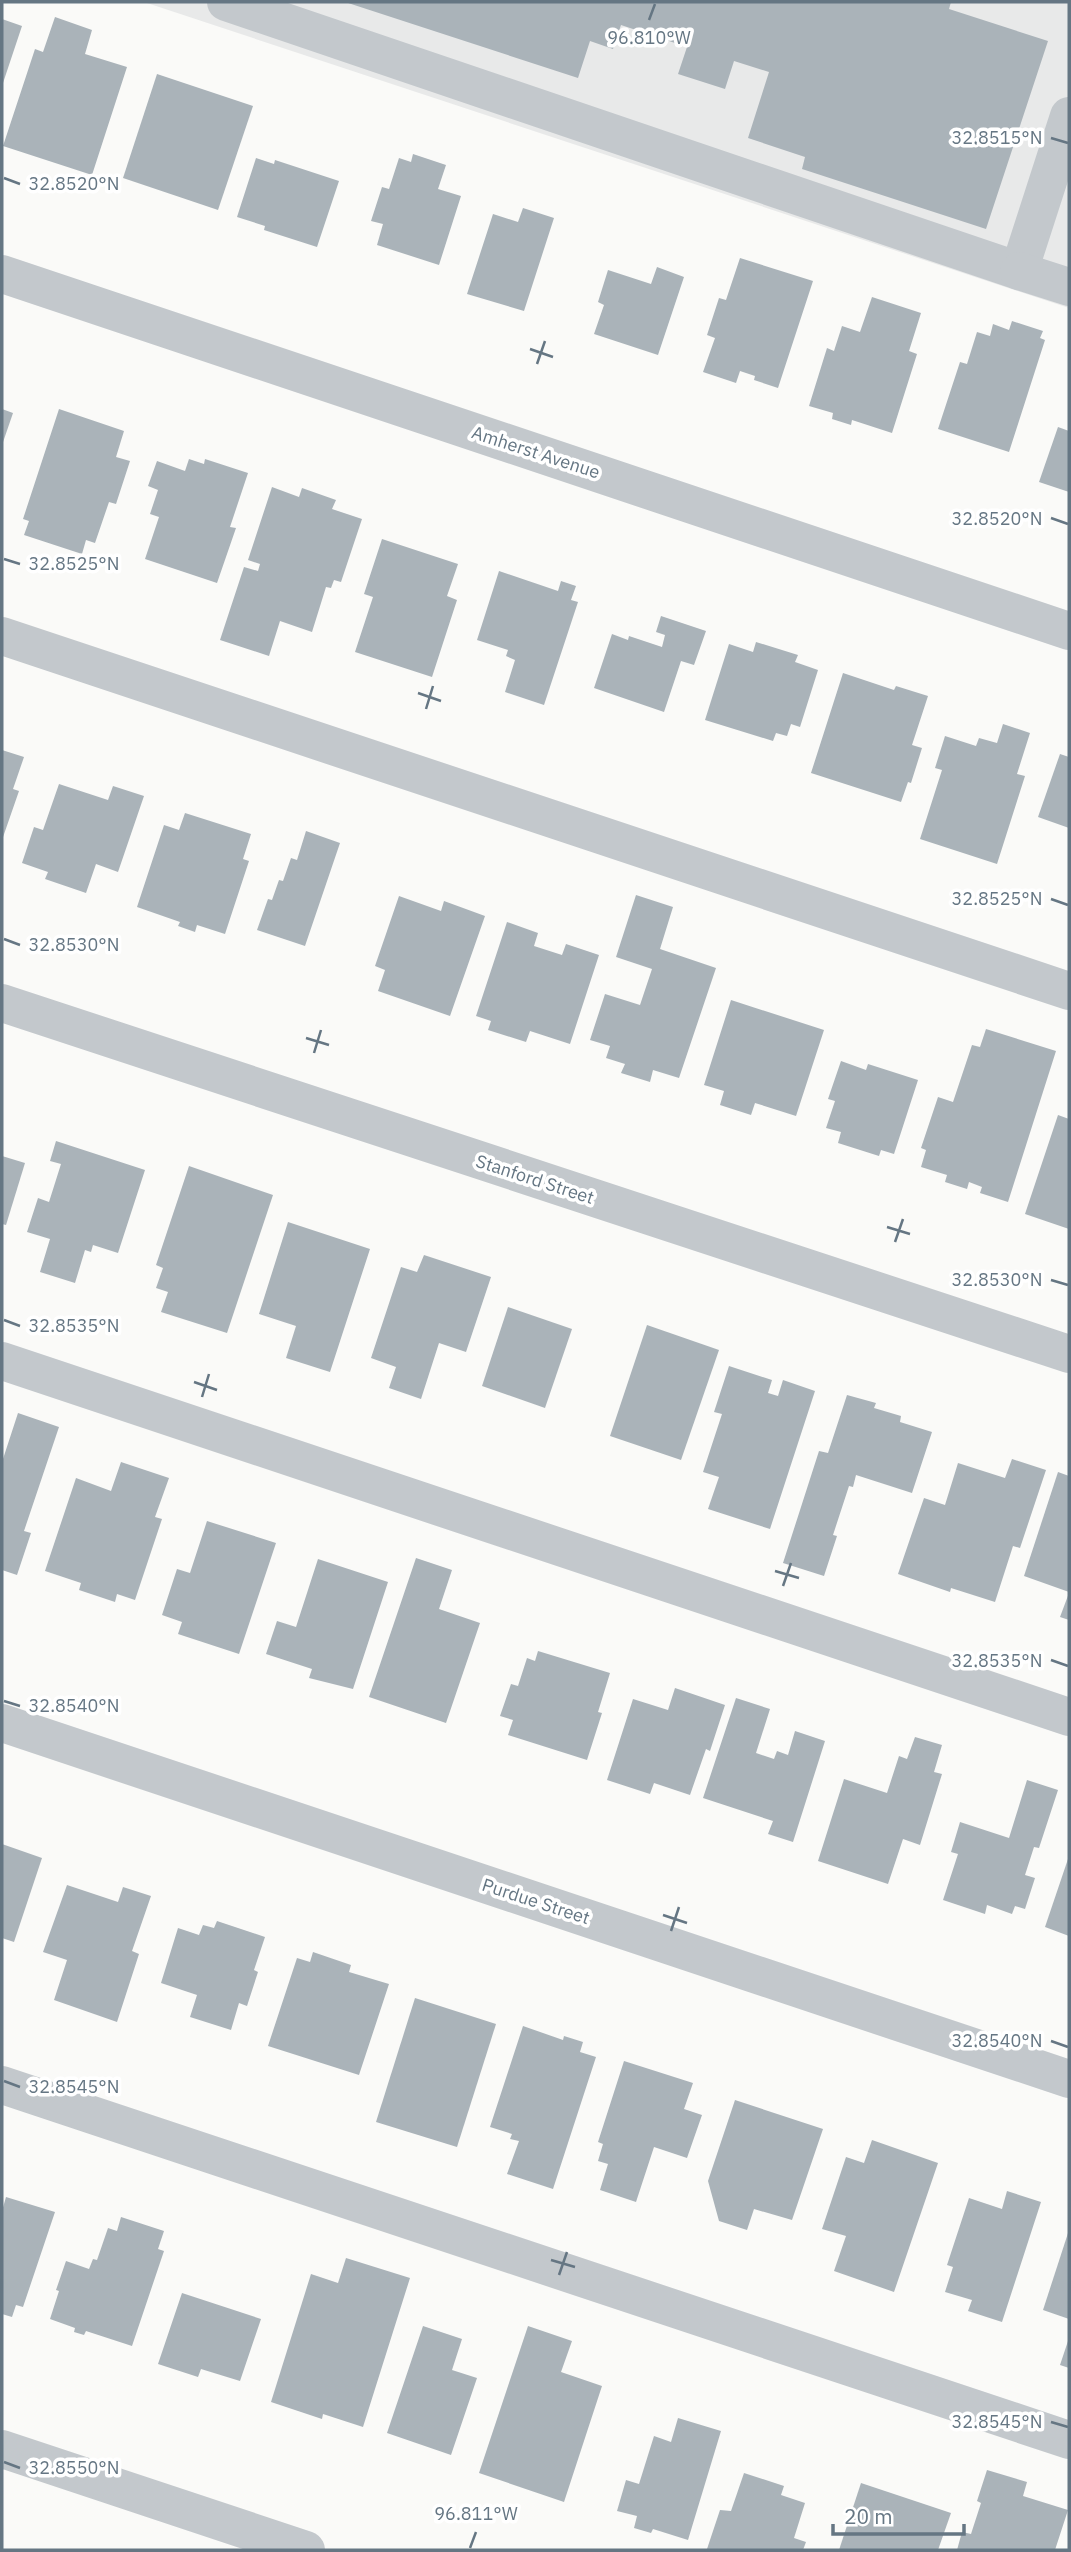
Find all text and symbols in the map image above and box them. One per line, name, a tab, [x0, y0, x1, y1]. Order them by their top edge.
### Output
text: 96.810°W	[607, 26, 691, 49]
text: 32.8515°N	[952, 126, 1042, 149]
text: 32.8520°N	[29, 172, 119, 195]
street label: Amherst Avenue	[469, 420, 603, 484]
text: 32.8520°N	[952, 507, 1042, 530]
text: 32.8525°N	[29, 552, 119, 575]
text: 32.8525°N	[952, 887, 1042, 910]
text: 32.8530°N	[29, 933, 119, 956]
street label: Stanford Street	[473, 1149, 597, 1209]
text: 32.8530°N	[952, 1268, 1042, 1291]
text: 32.8535°N	[29, 1314, 119, 1337]
text: 32.8535°N	[952, 1649, 1042, 1672]
text: 32.8540°N	[29, 1694, 119, 1717]
street label: Purdue Street	[479, 1873, 593, 1929]
text: 32.8540°N	[952, 2029, 1042, 2052]
text: 32.8545°N	[29, 2075, 119, 2098]
text: 32.8545°N	[952, 2410, 1042, 2433]
text: 32.8550°N	[29, 2456, 119, 2479]
scale bar	[833, 2492, 964, 2536]
text: 96.811°W	[434, 2502, 518, 2525]
text: 20 m	[844, 2502, 893, 2530]

